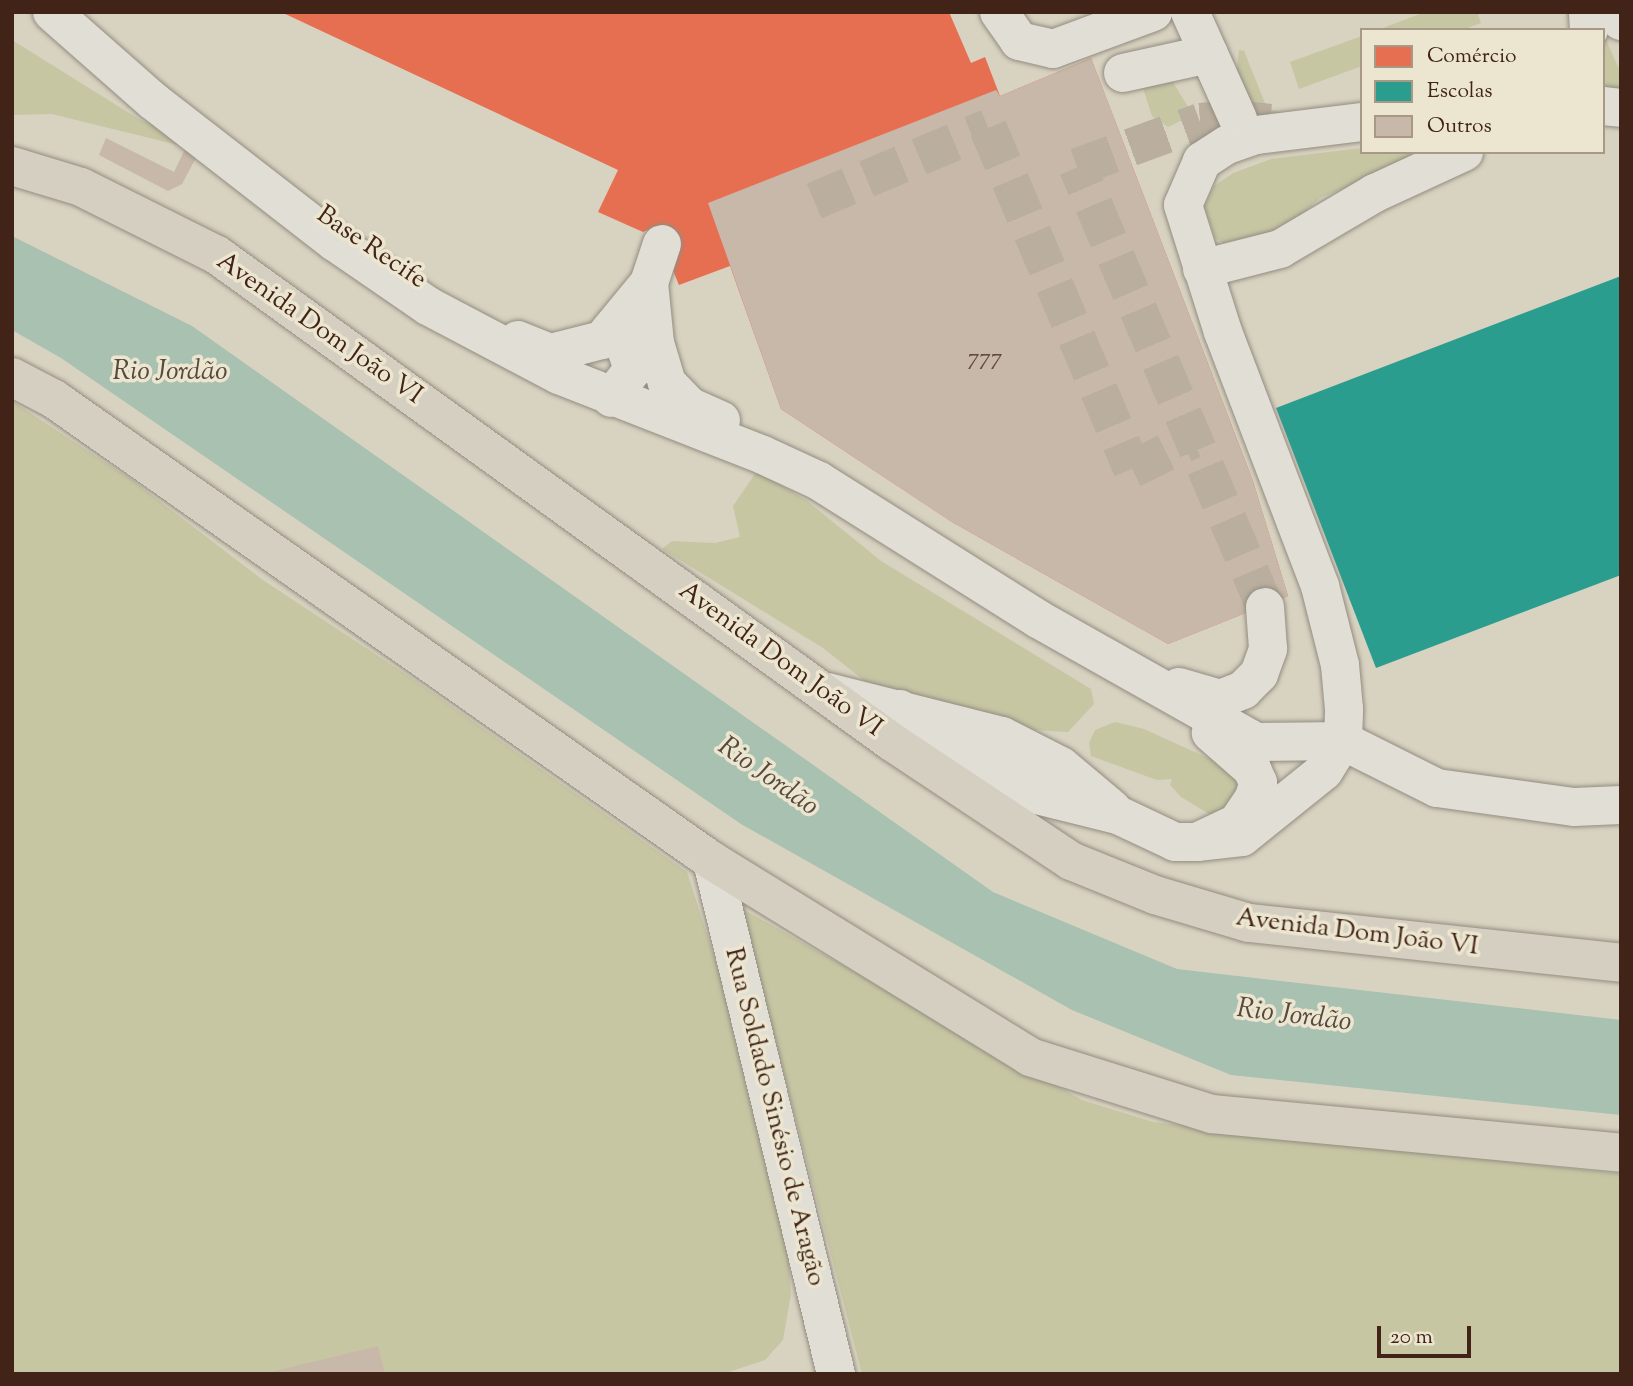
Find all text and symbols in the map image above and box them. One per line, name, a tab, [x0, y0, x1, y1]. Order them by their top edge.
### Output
legend	[1360, 28, 1605, 154]
text: Comércio	[1427, 42, 1516, 72]
text: Escolas	[1427, 77, 1493, 107]
text: Outros	[1427, 112, 1492, 142]
street label: Base Recife	[310, 200, 432, 296]
street label: Avenida Dom João VI	[210, 246, 428, 412]
house number: 777	[968, 345, 1002, 373]
water label: Rio Jordão	[112, 355, 228, 389]
street label: Avenida Dom João VI	[672, 576, 888, 744]
water label: Rio Jordão	[711, 730, 825, 824]
street label: Avenida Dom João VI	[1234, 903, 1480, 963]
street label: Rua Soldado Sinésio de Aragão	[717, 945, 831, 1289]
water label: Rio Jordão	[1235, 992, 1353, 1040]
scale bar	[1381, 1312, 1476, 1356]
text: 20 m	[1390, 1323, 1433, 1353]

